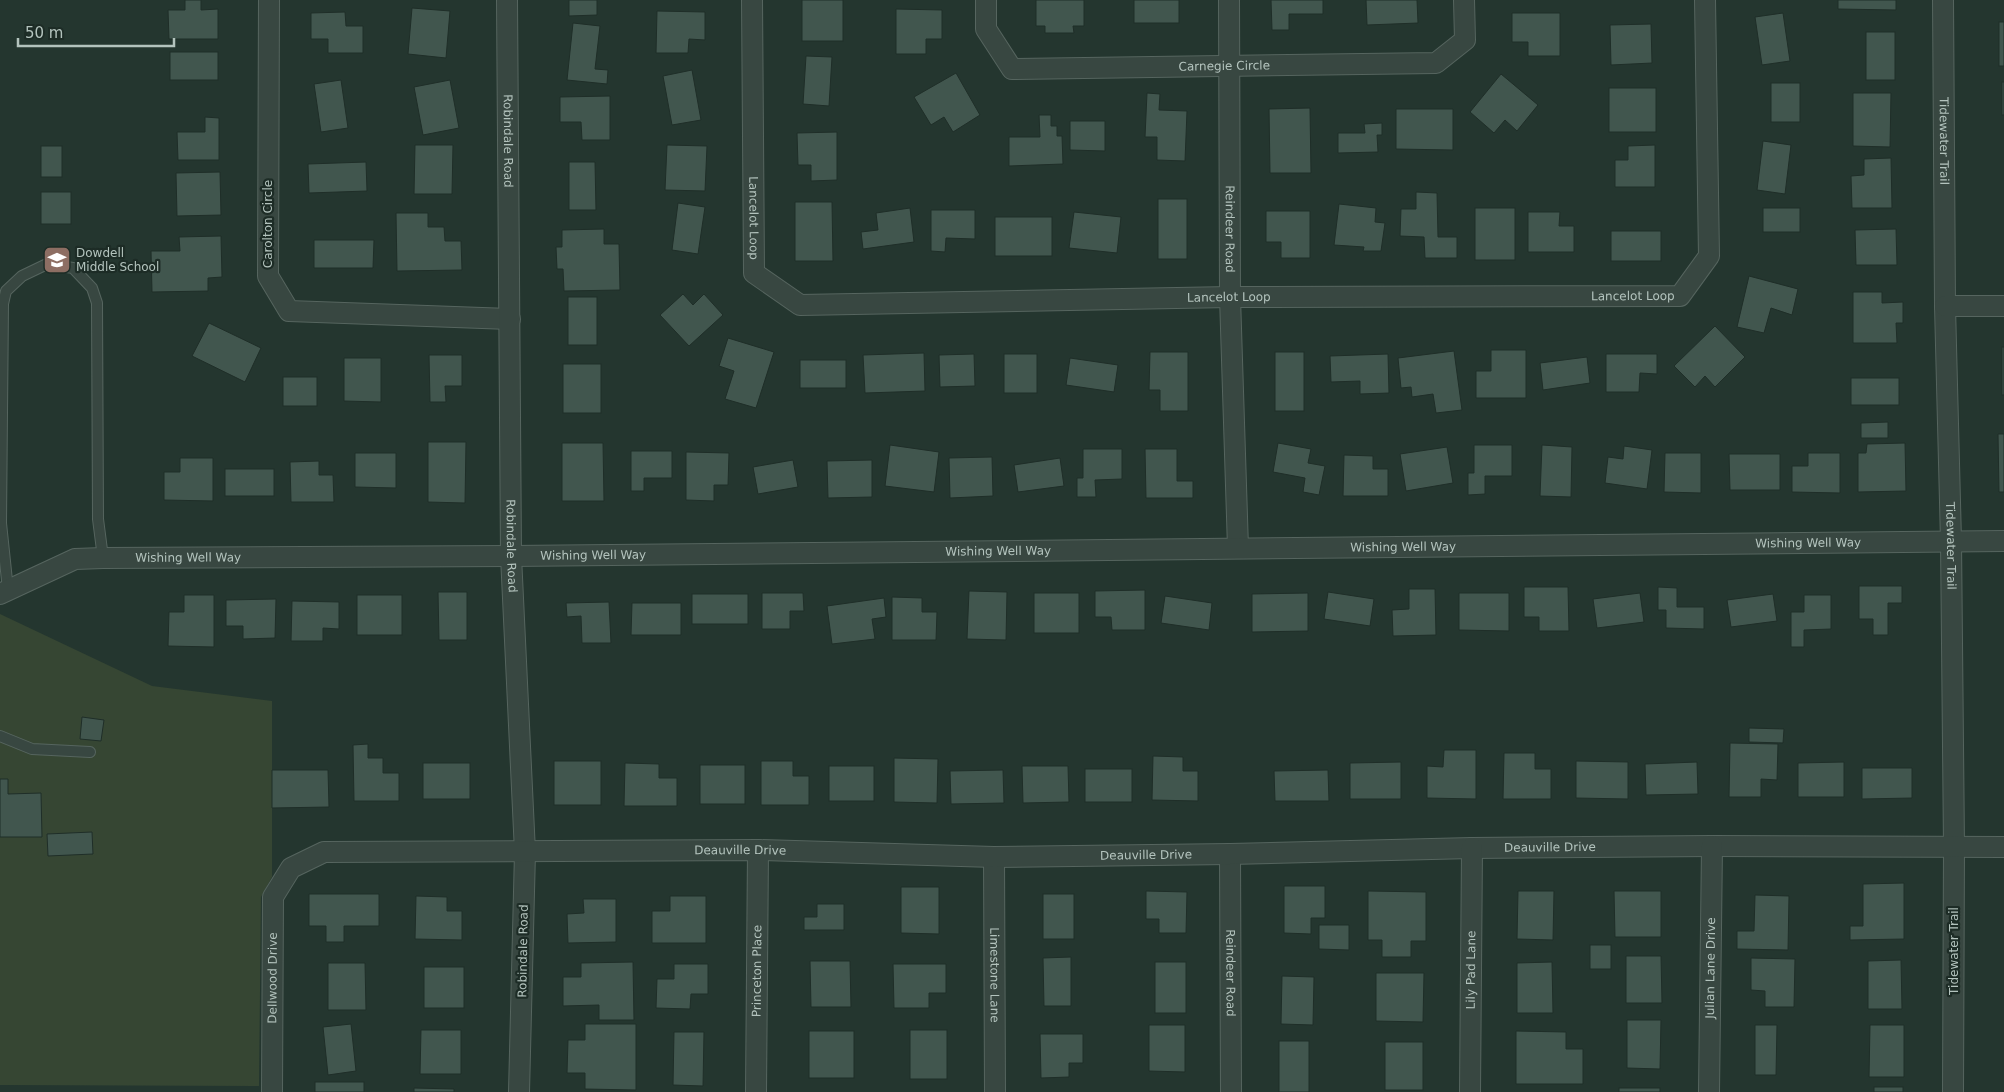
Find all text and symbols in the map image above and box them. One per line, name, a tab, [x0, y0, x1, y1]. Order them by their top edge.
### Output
scale bar	[18, 15, 174, 47]
text: 50 m	[25, 24, 63, 42]
street label: Carnegie Circle	[1178, 58, 1270, 74]
street label: Robindale Road	[501, 94, 515, 188]
street label: Tidewater Trail	[1937, 96, 1951, 185]
street label: Lancelot Loop	[746, 176, 761, 260]
street label: Carolton Circle	[261, 180, 275, 268]
street label: Reindeer Road	[1223, 185, 1237, 273]
school or university icon: Dowdell Middle School	[42, 245, 72, 275]
place label: Dowdell Middle School	[76, 246, 159, 274]
street label: Lancelot Loop	[1591, 289, 1675, 303]
street label: Lancelot Loop	[1187, 290, 1271, 305]
street label: Robindale Road	[504, 499, 520, 593]
street label: Tidewater Trail	[1943, 501, 1958, 590]
street label: Wishing Well Way	[1755, 535, 1861, 550]
street label: Wishing Well Way	[1350, 540, 1456, 555]
street label: Wishing Well Way	[945, 544, 1051, 559]
street label: Wishing Well Way	[540, 548, 646, 563]
street label: Wishing Well Way	[135, 550, 241, 565]
street label: Deauville Drive	[1504, 840, 1596, 855]
street label: Deauville Drive	[694, 843, 786, 858]
street label: Deauville Drive	[1100, 847, 1192, 863]
street label: Robindale Road	[515, 904, 531, 998]
street label: Tidewater Trail	[1947, 907, 1961, 996]
street label: Julian Lane Drive	[1703, 917, 1718, 1020]
street label: Princeton Place	[750, 925, 764, 1017]
street label: Limestone Lane	[987, 927, 1002, 1023]
street label: Reindeer Road	[1223, 929, 1238, 1017]
street label: Lily Pad Lane	[1464, 931, 1478, 1009]
street label: Dellwood Drive	[265, 932, 280, 1024]

